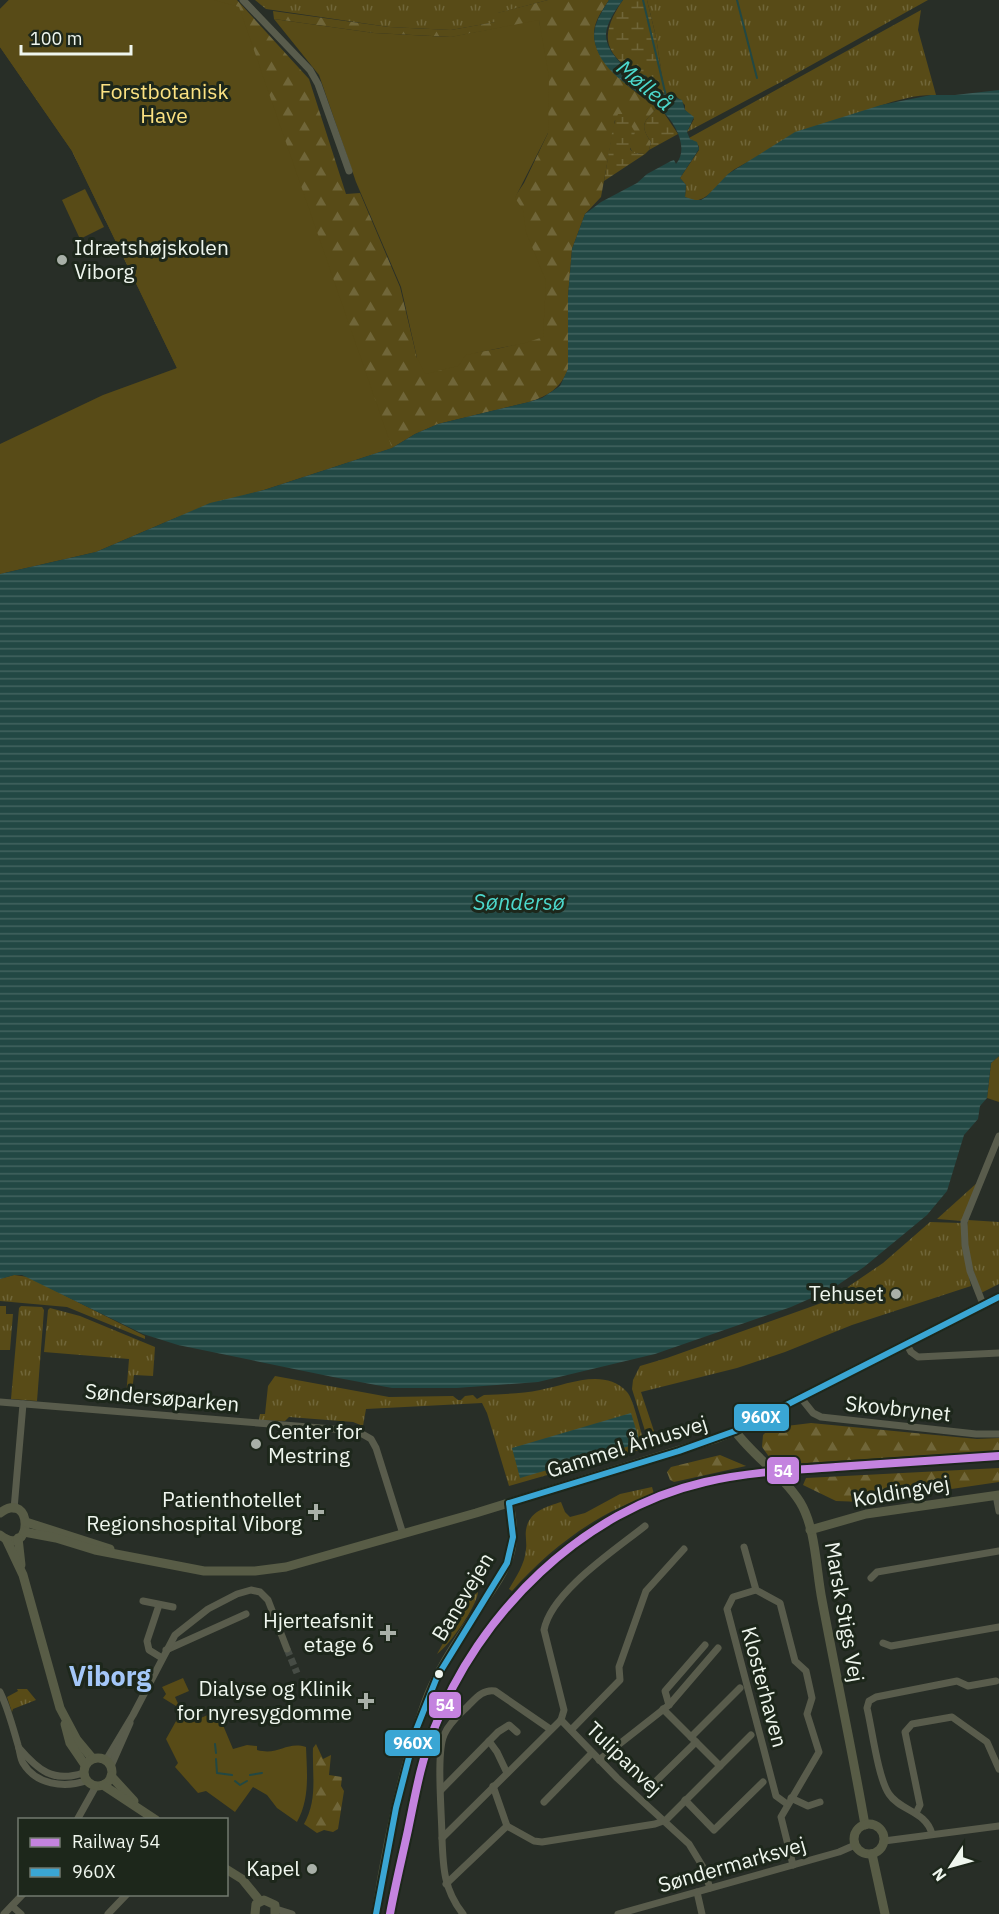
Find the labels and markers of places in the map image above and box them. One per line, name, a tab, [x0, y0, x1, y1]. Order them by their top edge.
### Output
place label: Idrætshøjskolen Viborg	[74, 233, 229, 285]
marker: Idrætshøjskolen Viborg	[55, 253, 69, 267]
place label: Tehuset	[809, 1279, 884, 1307]
marker: Tehuset	[889, 1287, 903, 1301]
place label: Center for Mestring	[268, 1417, 362, 1469]
marker: Center for Mestring	[249, 1437, 263, 1451]
place label: Patienthotellet Regionshospital Viborg	[86, 1485, 302, 1537]
marker: Patienthotellet Regionshospital Viborg	[307, 1503, 325, 1521]
place label: Hjerteafsnit etage 6	[263, 1606, 374, 1658]
marker: Hjerteafsnit etage 6	[379, 1624, 397, 1642]
unlabelled marker	[433, 1668, 445, 1680]
place label: Dialyse og Klinik for nyresygdomme	[177, 1674, 352, 1726]
marker: Dialyse og Klinik for nyresygdomme	[357, 1692, 375, 1710]
place label: Kapel	[246, 1854, 300, 1882]
marker: Kapel	[305, 1862, 319, 1876]

